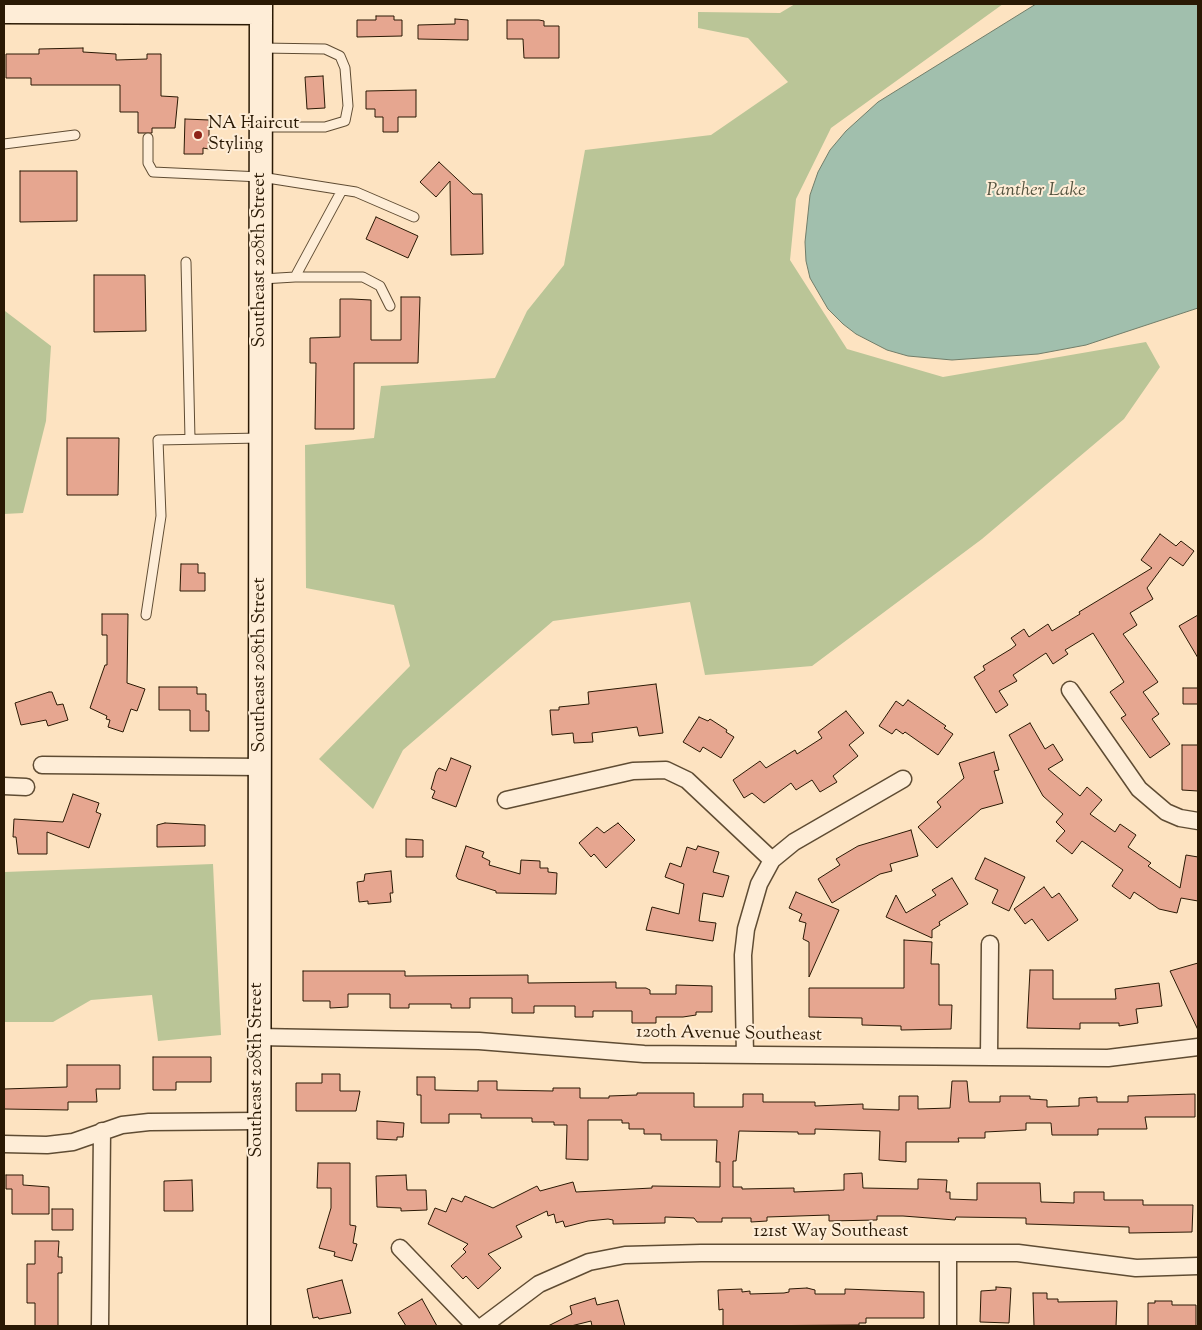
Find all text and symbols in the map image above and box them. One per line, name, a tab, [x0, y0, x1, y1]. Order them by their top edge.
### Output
place label: NA Haircut Styling	[208, 114, 300, 156]
marker: NA Haircut Styling	[192, 129, 204, 141]
street label: Southeast 208th Street	[250, 172, 272, 348]
water label: Panther Lake	[986, 181, 1086, 203]
street label: Southeast 208th Street	[250, 577, 272, 753]
street label: Southeast 208th Street	[247, 982, 269, 1158]
street label: 120th Avenue Southeast	[636, 1023, 822, 1047]
street label: 121st Way Southeast	[754, 1222, 908, 1244]

